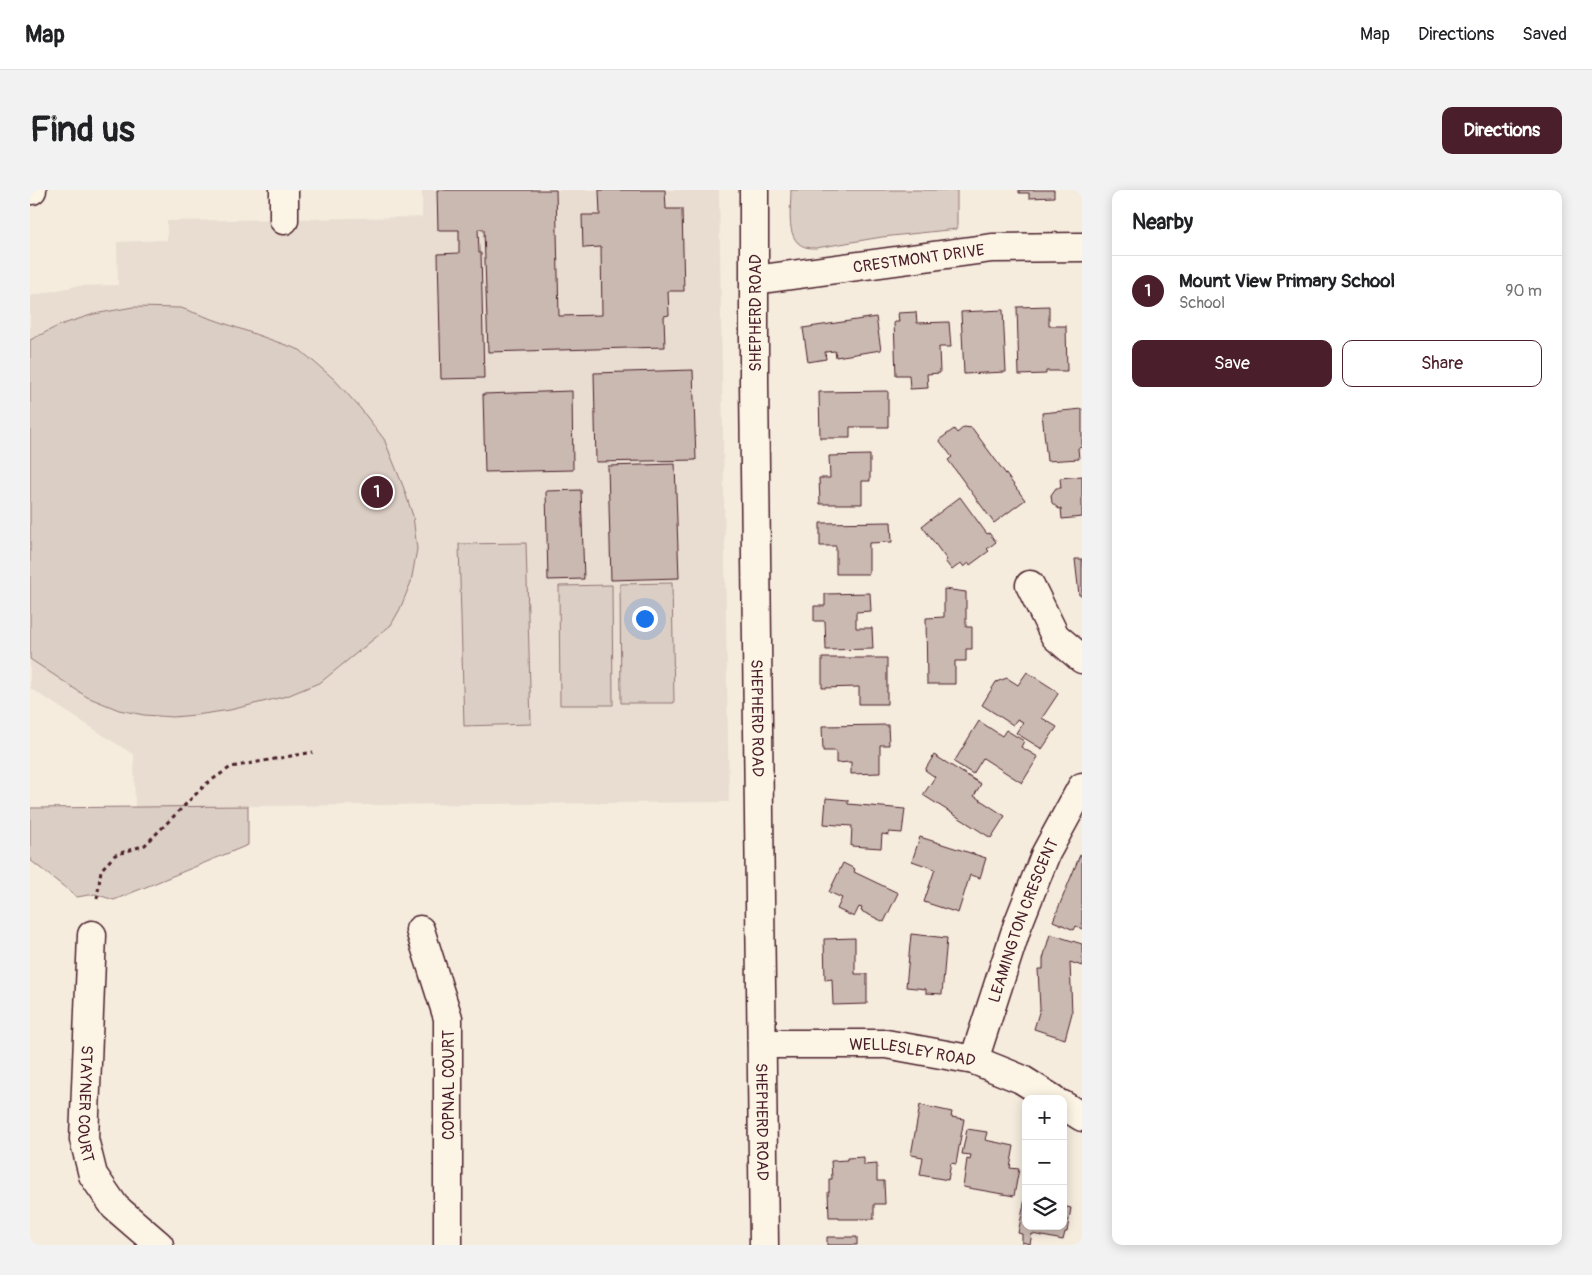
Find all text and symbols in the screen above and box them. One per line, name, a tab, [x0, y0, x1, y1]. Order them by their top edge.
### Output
text: Map	[25, 20, 65, 49]
text: Map	[1360, 23, 1390, 46]
text: Directions	[1418, 23, 1494, 46]
text: Saved	[1522, 23, 1567, 46]
button: Directions	[1442, 107, 1562, 154]
text: Find us	[30, 108, 135, 152]
text: Nearby	[1132, 209, 1193, 236]
street label: CRESTMONT DRIVE	[852, 240, 986, 278]
street label: SHEPHERD ROAD	[746, 254, 766, 372]
text: Mount View Primary School	[1179, 269, 1395, 293]
text: 1	[1145, 281, 1151, 301]
text: 90 m	[1505, 281, 1542, 301]
text: School	[1179, 293, 1225, 313]
button: Save	[1132, 340, 1332, 387]
button: Share	[1342, 340, 1542, 387]
pin: 1	[361, 473, 393, 511]
your location	[632, 606, 658, 632]
street label: SHEPHERD ROAD	[746, 659, 768, 777]
street label: LEAMINGTON CRESCENT	[984, 835, 1063, 1005]
street label: COPNAL COURT	[439, 1030, 459, 1140]
street label: WELLESLEY ROAD	[849, 1035, 977, 1071]
street label: STAYNER COURT	[72, 1045, 98, 1165]
street label: SHEPHERD ROAD	[751, 1063, 772, 1181]
map controls	[1022, 1095, 1067, 1230]
button: +	[1022, 1095, 1067, 1140]
button: −	[1022, 1140, 1067, 1185]
button: layers	[1022, 1185, 1067, 1230]

